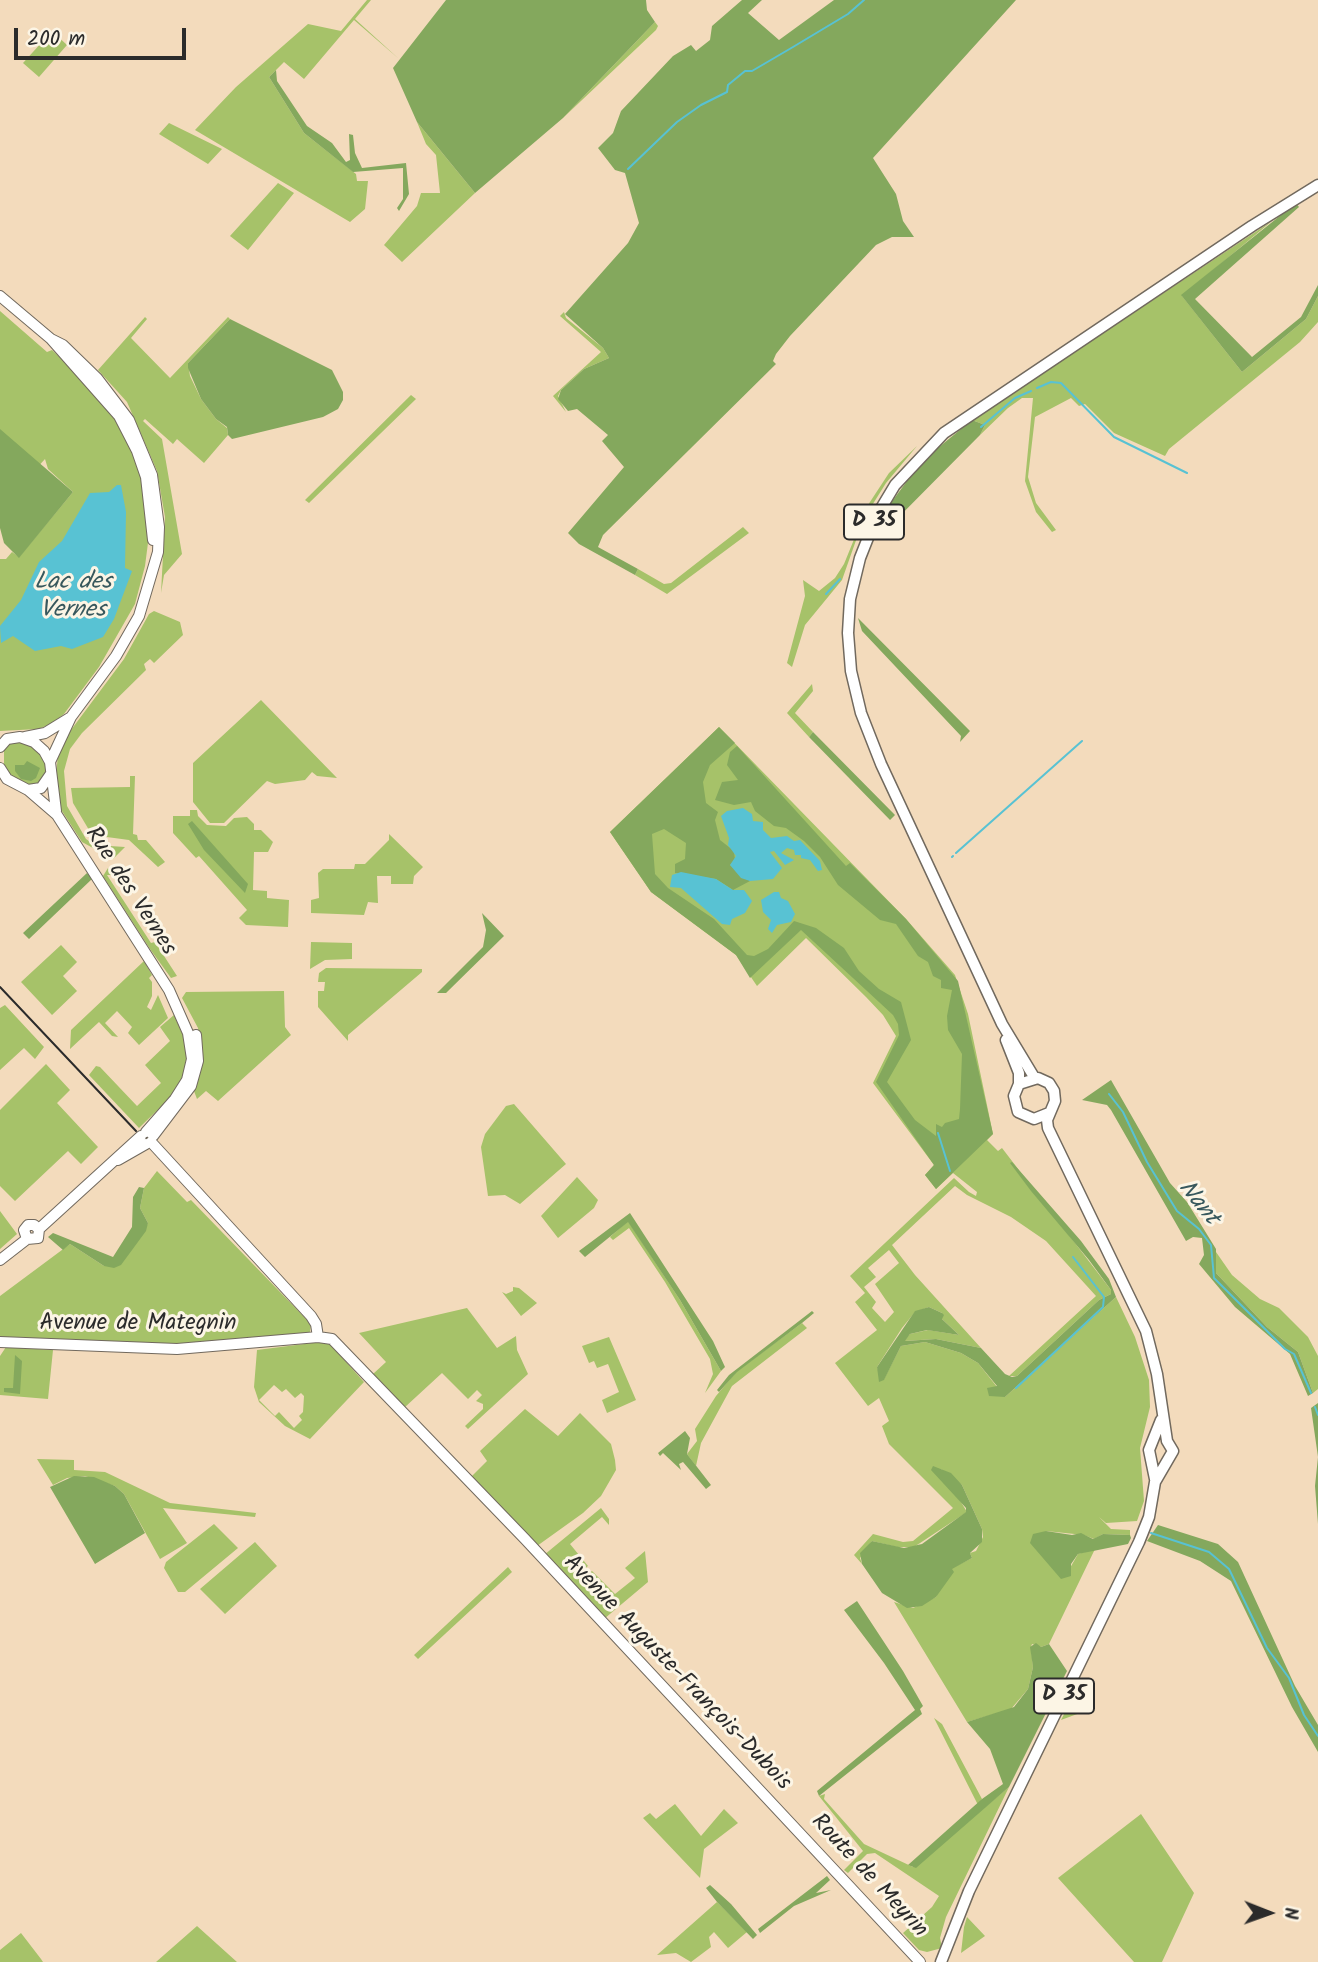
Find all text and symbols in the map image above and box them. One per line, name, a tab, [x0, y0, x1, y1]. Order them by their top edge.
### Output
scale bar	[18, 14, 189, 58]
text: 200 m	[27, 23, 85, 56]
road number: D 35	[844, 504, 904, 540]
water label: Lac des Vernes	[34, 570, 112, 626]
street label: Rue des Vernes	[77, 823, 181, 961]
water label: Nant	[1170, 1176, 1224, 1232]
street label: Avenue de Mategnin	[39, 1311, 237, 1339]
street label: Avenue Auguste-François-Dubois	[556, 1551, 796, 1797]
road number: D 35	[1034, 1678, 1094, 1714]
street label: Route de Meyrin	[804, 1809, 932, 1945]
north arrow	[1234, 1878, 1304, 1948]
text: N	[1275, 1907, 1305, 1920]

